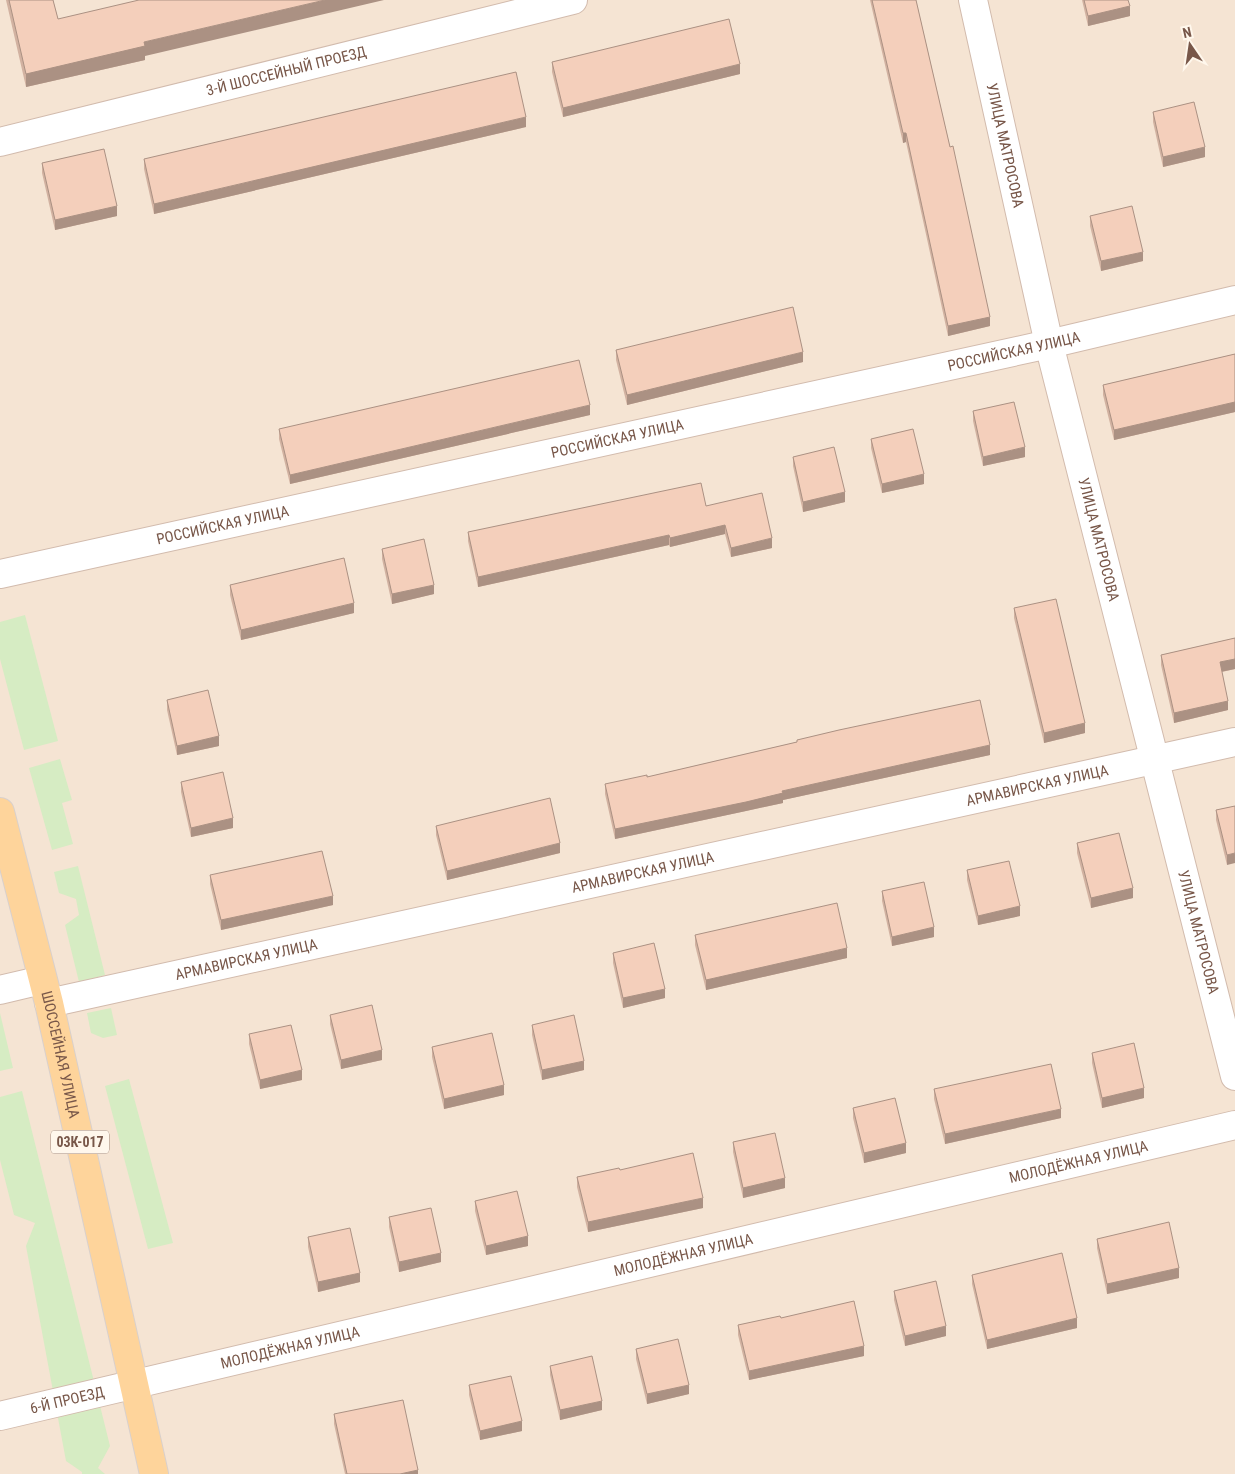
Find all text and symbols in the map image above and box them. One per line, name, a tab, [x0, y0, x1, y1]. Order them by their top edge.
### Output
north arrow	[1165, 20, 1215, 70]
text: N	[1181, 24, 1193, 41]
street label: 3-Й ШОССЕЙНЫЙ ПРОЕЗД	[204, 43, 368, 100]
street label: УЛИЦА МАТРОСОВА	[983, 82, 1028, 210]
street label: РОССИЙСКАЯ УЛИЦА	[946, 328, 1082, 375]
street label: РОССИЙСКАЯ УЛИЦА	[549, 415, 686, 462]
street label: УЛИЦА МАТРОСОВА	[1074, 476, 1123, 604]
street label: РОССИЙСКАЯ УЛИЦА	[155, 502, 291, 548]
street label: АРМАВИРСКАЯ УЛИЦА	[965, 761, 1111, 810]
street label: АРМАВИРСКАЯ УЛИЦА	[570, 848, 716, 897]
street label: УЛИЦА МАТРОСОВА	[1174, 868, 1223, 996]
street label: АРМАВИРСКАЯ УЛИЦА	[173, 935, 319, 984]
street label: ШОССЕЙНАЯ УЛИЦА	[37, 989, 83, 1120]
road number: 03К-017	[51, 1130, 109, 1154]
street label: МОЛОДЁЖНАЯ УЛИЦА	[1007, 1137, 1150, 1187]
street label: МОЛОДЁЖНАЯ УЛИЦА	[612, 1230, 755, 1280]
street label: МОЛОДЁЖНАЯ УЛИЦА	[219, 1323, 362, 1373]
street label: 6-Й ПРОЕЗД	[28, 1383, 106, 1418]

